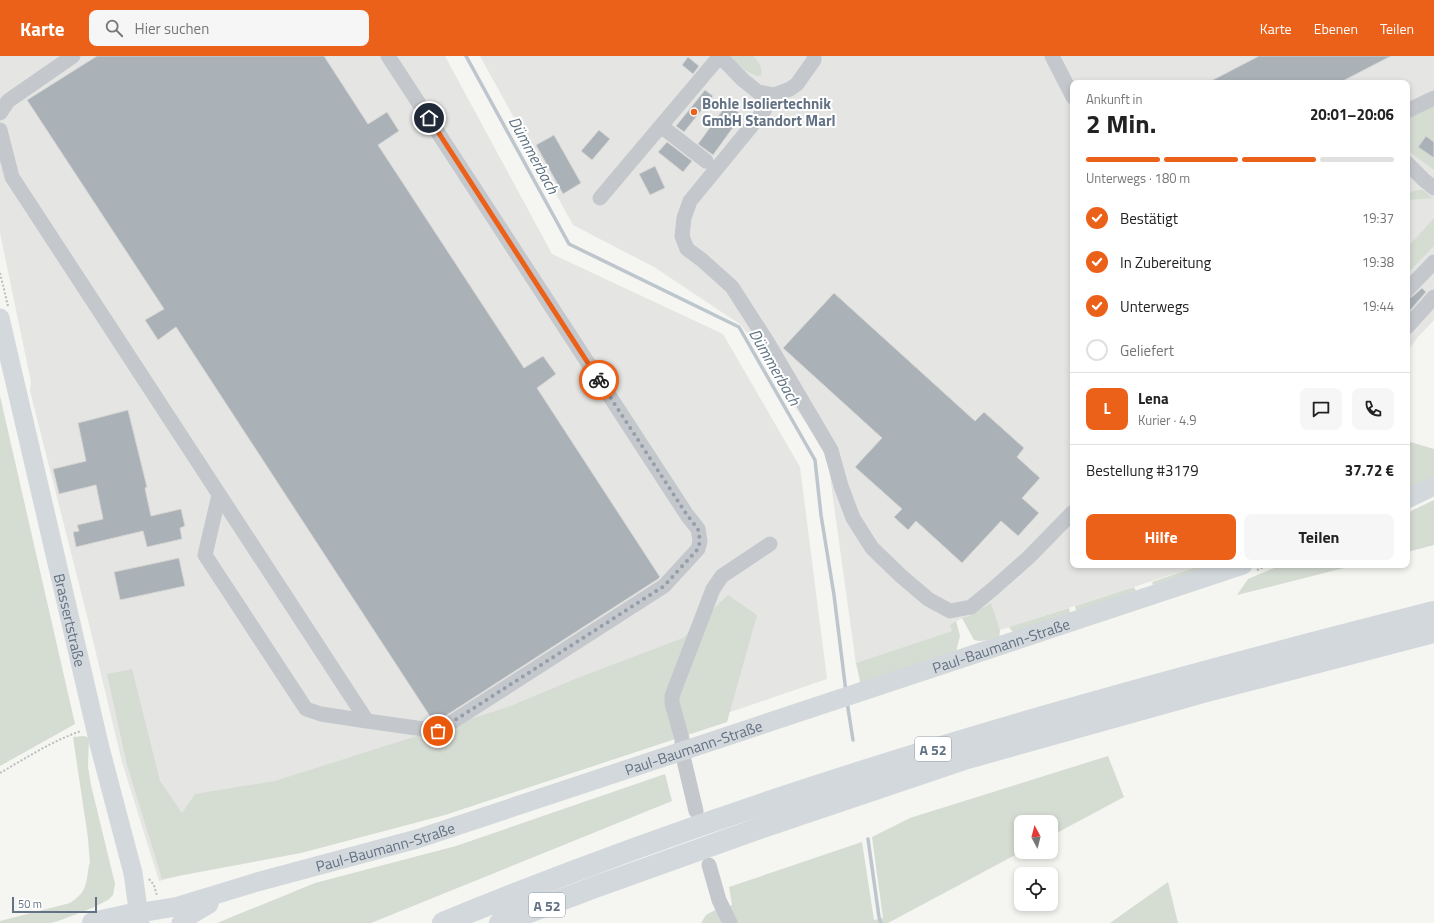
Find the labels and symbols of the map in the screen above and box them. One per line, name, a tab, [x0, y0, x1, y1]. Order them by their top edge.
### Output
place label: Bohle Isoliertechnik GmbH Standort Marl	[702, 92, 836, 132]
pin	[412, 101, 446, 135]
marker: Bohle Isoliertechnik GmbH Standort Marl	[689, 107, 699, 117]
water label: Dümmerbach	[503, 112, 566, 199]
water label: Dümmerbach	[743, 324, 807, 411]
courier	[579, 360, 619, 400]
street label: Brassertstraße	[48, 571, 92, 669]
street label: Paul-Baumann-Straße	[929, 612, 1073, 679]
pin	[421, 714, 455, 748]
street label: Paul-Baumann-Straße	[622, 714, 765, 781]
road number: A 52	[915, 737, 951, 761]
north arrow	[1014, 815, 1058, 859]
street label: Paul-Baumann-Straße	[313, 816, 458, 877]
road number: A 52	[529, 893, 565, 917]
scale bar	[12, 895, 97, 914]

